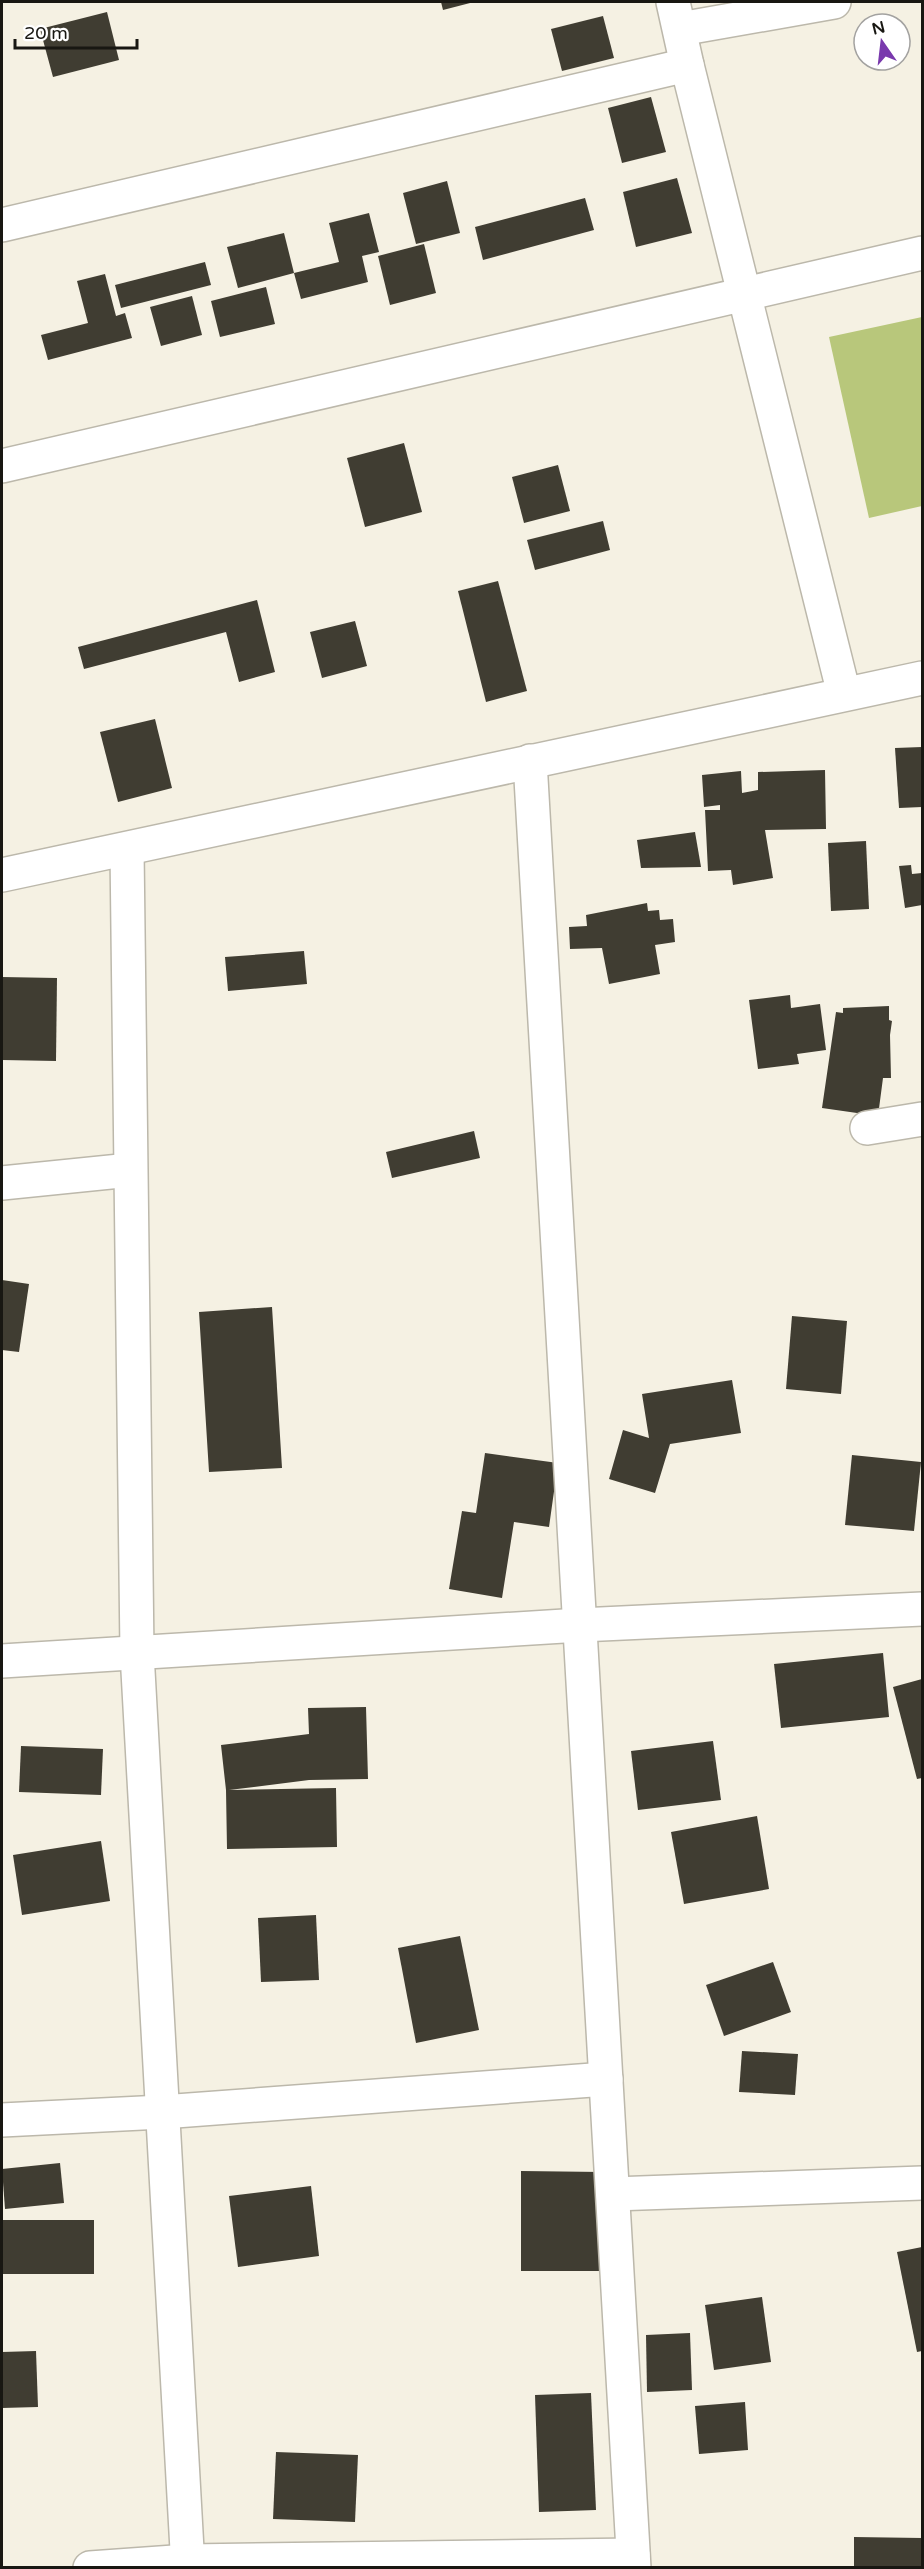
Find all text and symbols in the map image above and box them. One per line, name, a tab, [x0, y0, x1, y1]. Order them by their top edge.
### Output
scale bar	[15, 12, 136, 50]
north arrow	[852, 12, 912, 72]
text: N	[870, 17, 887, 40]
text: 20 m	[24, 22, 68, 44]

